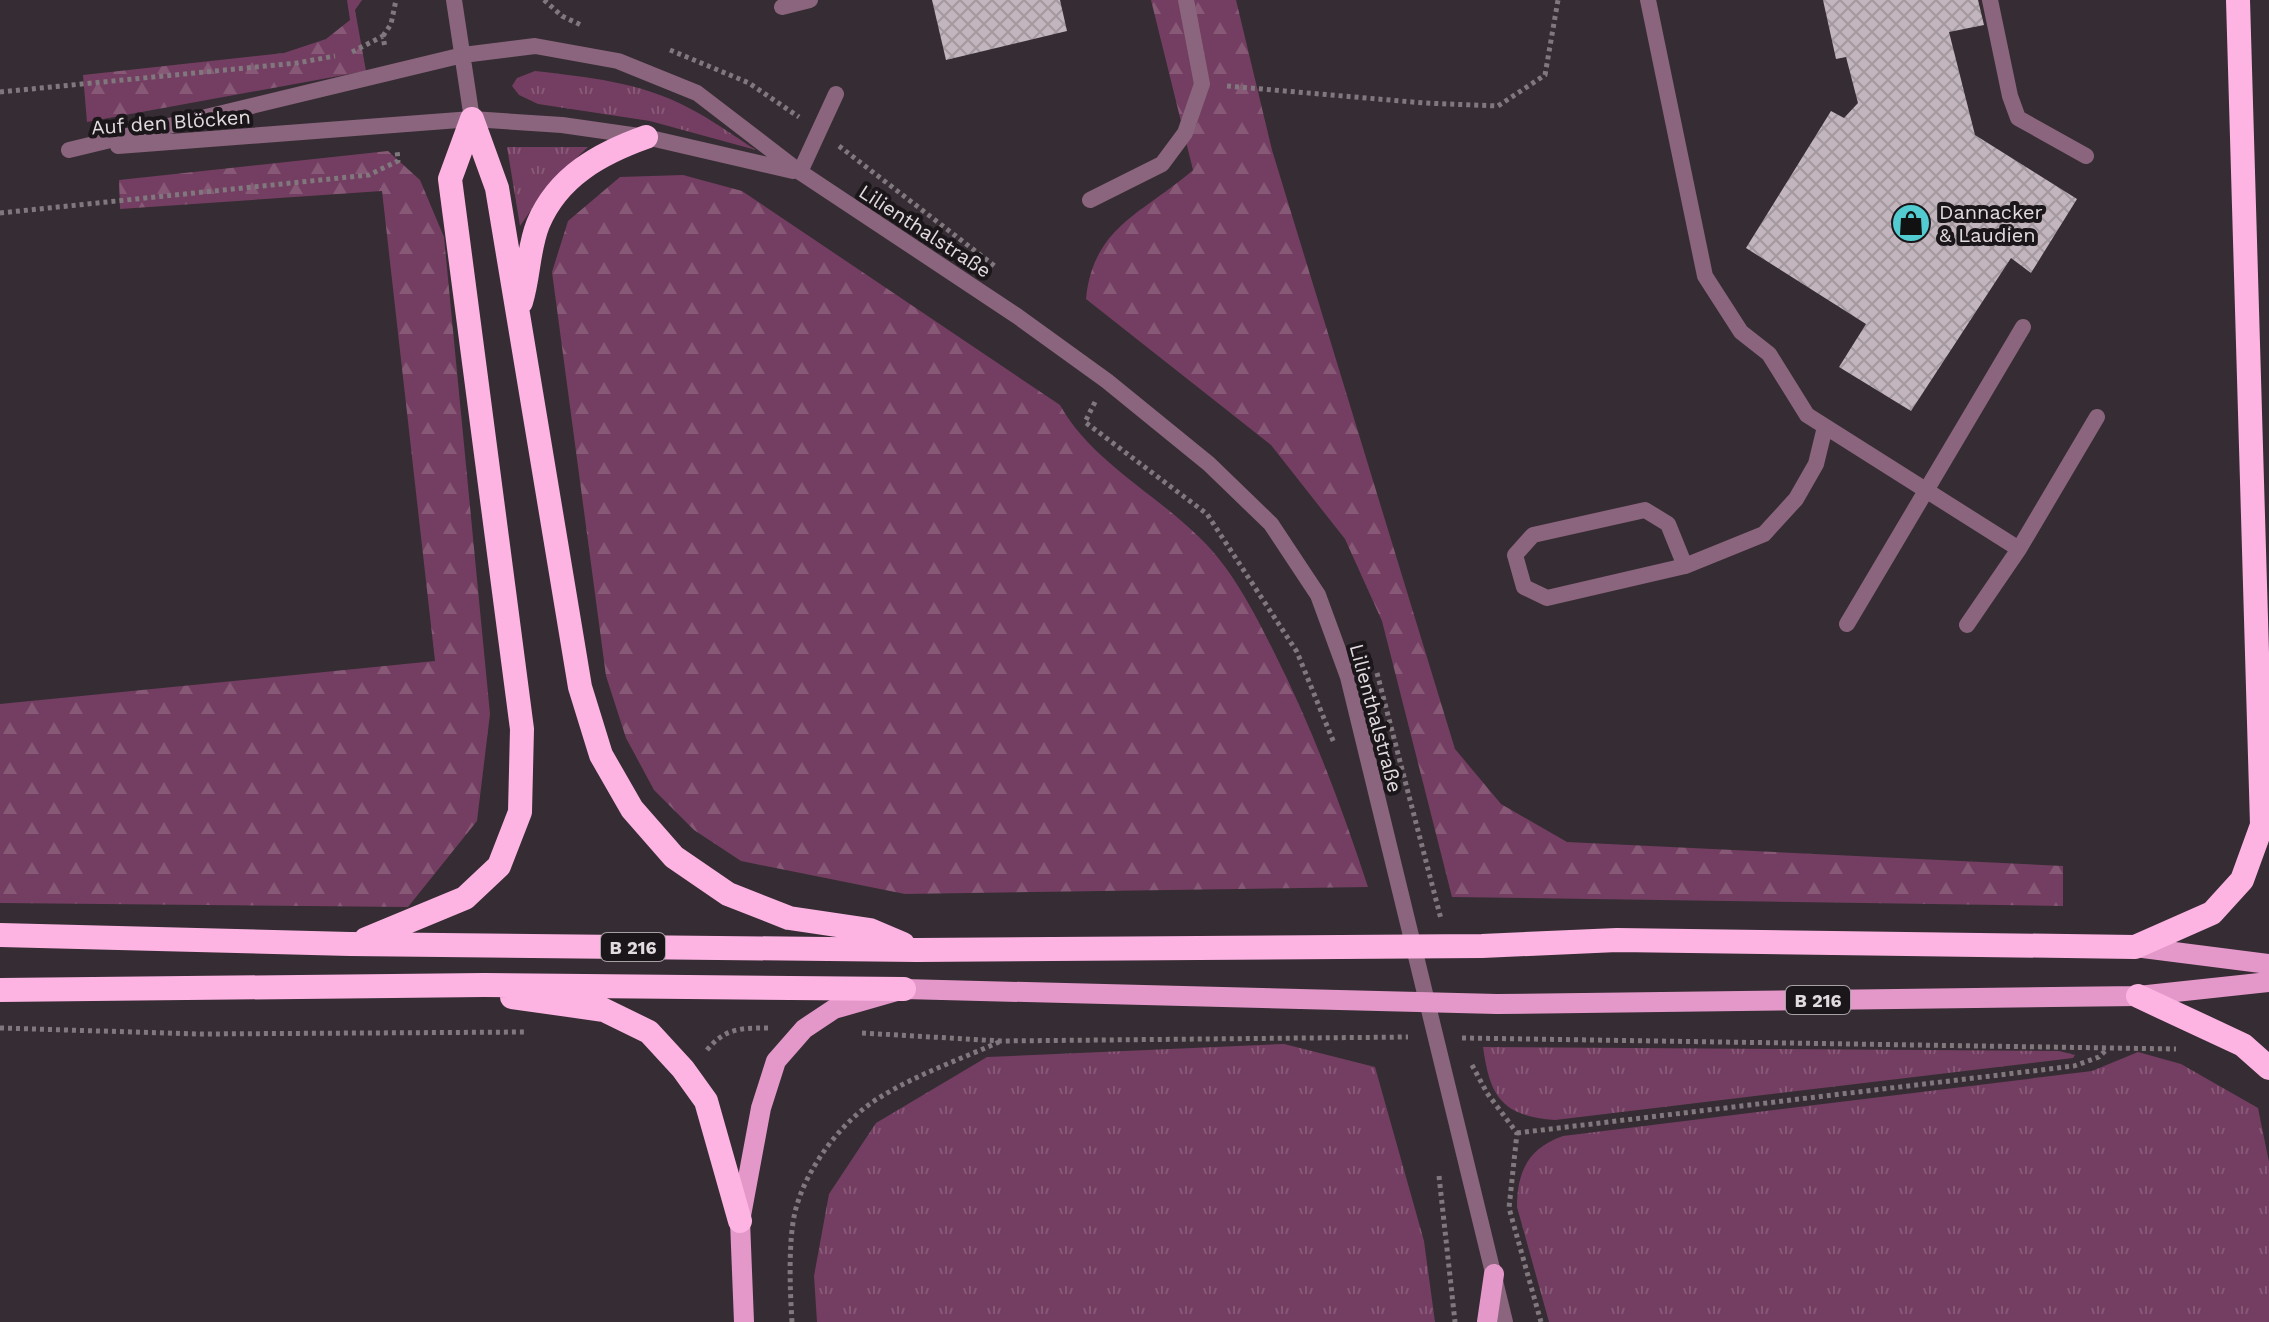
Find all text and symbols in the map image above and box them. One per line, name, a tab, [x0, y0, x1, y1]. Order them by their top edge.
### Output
street label: Auf den Blöcken	[90, 104, 252, 140]
street label: Lilienthalstraße	[854, 179, 996, 283]
place label: Dannacker & Laudien	[1939, 200, 2043, 247]
shop icon: Dannacker & Laudien	[1890, 202, 1932, 244]
street label: Lilienthalstraße	[1345, 641, 1407, 795]
road number: B 216	[601, 933, 665, 961]
road number: B 216	[1786, 986, 1850, 1014]

